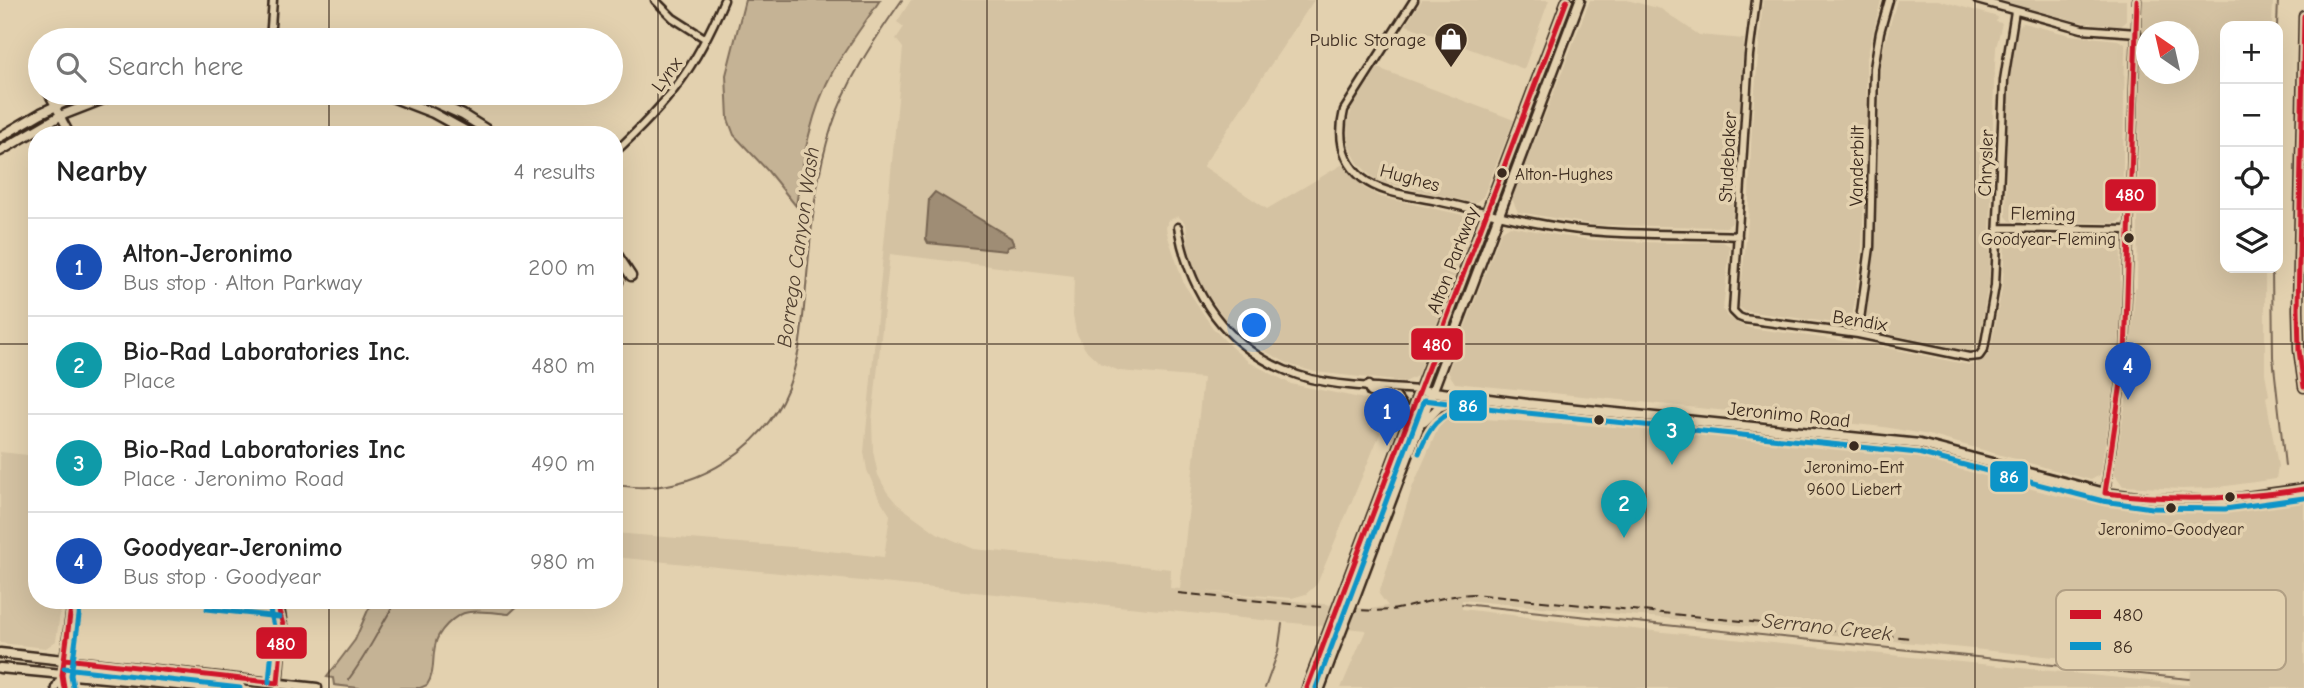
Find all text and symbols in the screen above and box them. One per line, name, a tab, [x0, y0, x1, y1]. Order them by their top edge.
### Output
shop icon: Public Storage	[1432, 20, 1470, 69]
north arrow	[2136, 21, 2199, 84]
map controls	[2220, 21, 2283, 273]
button: +	[2220, 21, 2283, 84]
search box	[28, 28, 623, 105]
place label: Public Storage	[1310, 29, 1426, 51]
icon: search	[52, 48, 90, 86]
text: Search here	[108, 52, 243, 82]
street label: Lynx	[647, 52, 687, 96]
button: −	[2220, 84, 2283, 147]
street label: Studebaker	[1715, 111, 1741, 203]
street label: Vanderbilt	[1845, 125, 1869, 207]
street label: Chrysler	[1974, 129, 1998, 197]
water label: Borrego Canyon Wash	[772, 145, 824, 349]
button: locate	[2220, 147, 2283, 210]
text: Nearby	[56, 154, 147, 189]
text: 4 results	[513, 158, 595, 185]
street label: Hughes	[1377, 159, 1442, 197]
place label: Alton-Hughes	[1515, 165, 1613, 184]
marker: Alton-Hughes	[1495, 166, 1509, 180]
line badge: 480	[2104, 178, 2157, 212]
text: 480	[2115, 184, 2145, 206]
street label: Fleming	[2010, 202, 2076, 226]
street label: Alton Parkway	[1422, 203, 1484, 317]
button: layers	[2220, 210, 2283, 273]
place label: Goodyear-Fleming	[1981, 230, 2116, 249]
marker: Goodyear-Fleming	[2122, 231, 2136, 245]
text: Alton-Jeronimo	[123, 239, 293, 269]
text: 1	[74, 254, 84, 281]
text: 200 m	[528, 254, 595, 281]
text: Bus stop · Alton Parkway	[123, 269, 362, 296]
street label: Bendix	[1831, 306, 1890, 336]
your location	[1237, 308, 1271, 342]
line badge: 480	[1410, 327, 1464, 361]
text: 480	[1422, 334, 1452, 356]
text: Bio-Rad Laboratories Inc.	[123, 337, 410, 367]
pin: 4	[2105, 342, 2151, 400]
text: 2	[73, 352, 85, 379]
text: 480 m	[531, 352, 595, 379]
text: Place	[123, 367, 175, 394]
pin: 1	[1364, 388, 1410, 446]
line badge: 86	[1448, 389, 1488, 422]
text: 86	[1458, 395, 1478, 417]
street label: Jeronimo Road	[1726, 398, 1851, 432]
pin: 3	[1649, 407, 1695, 465]
unlabelled marker	[1592, 413, 1606, 427]
text: Bio-Rad Laboratories Inc	[123, 435, 405, 465]
marker: Jeronimo-Ent 9600 Liebert	[1847, 439, 1861, 453]
text: 3	[73, 450, 85, 477]
text: 490 m	[531, 450, 595, 477]
place label: Jeronimo-Ent 9600 Liebert	[1804, 458, 1905, 499]
line badge: 86	[1989, 460, 2029, 493]
text: Place · Jeronimo Road	[123, 465, 344, 492]
text: 86	[1999, 466, 2019, 488]
pin: 2	[1601, 480, 1647, 538]
unlabelled marker	[2223, 490, 2237, 504]
marker: Jeronimo-Goodyear	[2164, 501, 2178, 515]
place label: Jeronimo-Goodyear	[2098, 520, 2244, 539]
text: Goodyear-Jeronimo	[123, 533, 342, 563]
text: 4	[74, 548, 84, 575]
text: 980 m	[530, 548, 595, 575]
text: Bus stop · Goodyear	[123, 563, 321, 590]
legend	[2056, 590, 2286, 670]
text: 480	[2113, 604, 2144, 626]
water label: Serrano Creek	[1761, 608, 1894, 646]
line badge: 480	[255, 626, 308, 660]
text: 480	[266, 633, 296, 655]
text: 86	[2113, 636, 2133, 658]

